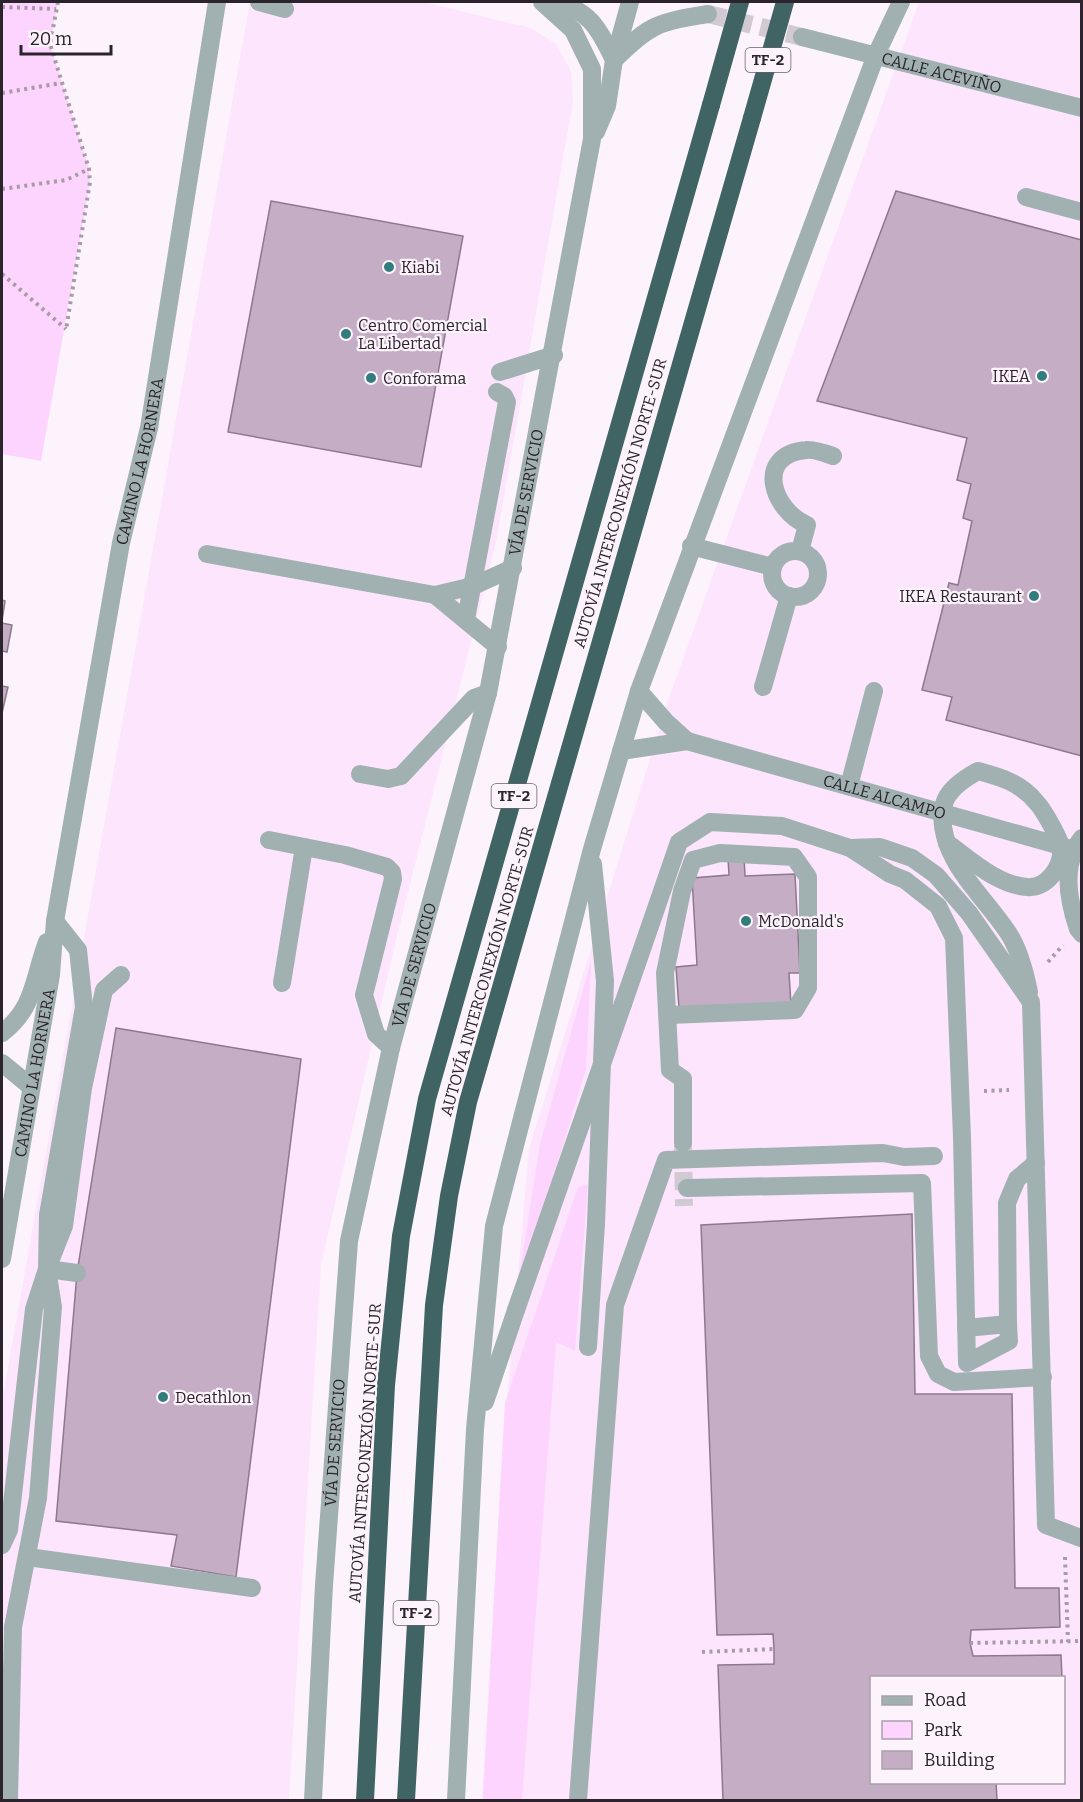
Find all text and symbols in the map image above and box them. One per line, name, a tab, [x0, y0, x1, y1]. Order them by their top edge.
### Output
scale bar	[21, 18, 111, 56]
text: 20 m	[30, 28, 72, 50]
road number: TF-2	[746, 48, 790, 72]
street label: CALLE ACEVIÑO	[880, 48, 1004, 97]
place label: Kiabi	[401, 258, 440, 277]
marker: Kiabi	[382, 260, 396, 274]
place label: Centro Comercial La Libertad	[358, 316, 488, 353]
marker: Centro Comercial La Libertad	[339, 327, 353, 341]
street label: AUTOVÍA INTERCONEXIÓN NORTE-SUR	[568, 355, 671, 650]
place label: IKEA	[993, 367, 1031, 386]
place label: Conforama	[383, 369, 466, 388]
marker: IKEA	[1035, 369, 1049, 383]
marker: Conforama	[364, 371, 378, 385]
street label: CAMINO LA HORNERA	[111, 375, 167, 547]
street label: VÍA DE SERVICIO	[505, 427, 547, 557]
place label: IKEA Restaurant	[899, 587, 1022, 606]
marker: IKEA Restaurant	[1027, 589, 1041, 603]
street label: CALLE ALCAMPO	[821, 770, 948, 823]
road number: TF-2	[492, 784, 536, 808]
street label: AUTOVÍA INTERCONEXIÓN NORTE-SUR	[435, 823, 538, 1118]
street label: VÍA DE SERVICIO	[388, 900, 440, 1029]
place label: McDonald's	[758, 912, 844, 931]
marker: McDonald's	[739, 914, 753, 928]
street label: CAMINO LA HORNERA	[10, 986, 58, 1159]
street label: AUTOVÍA INTERCONEXIÓN NORTE-SUR	[344, 1302, 385, 1604]
street label: VÍA DE SERVICIO	[320, 1378, 348, 1507]
place label: Decathlon	[175, 1388, 251, 1407]
marker: Decathlon	[156, 1390, 170, 1404]
road number: TF-2	[394, 1601, 438, 1625]
legend	[870, 1676, 1065, 1784]
text: Road	[924, 1689, 967, 1711]
text: Park	[924, 1719, 963, 1741]
text: Building	[924, 1749, 995, 1771]

